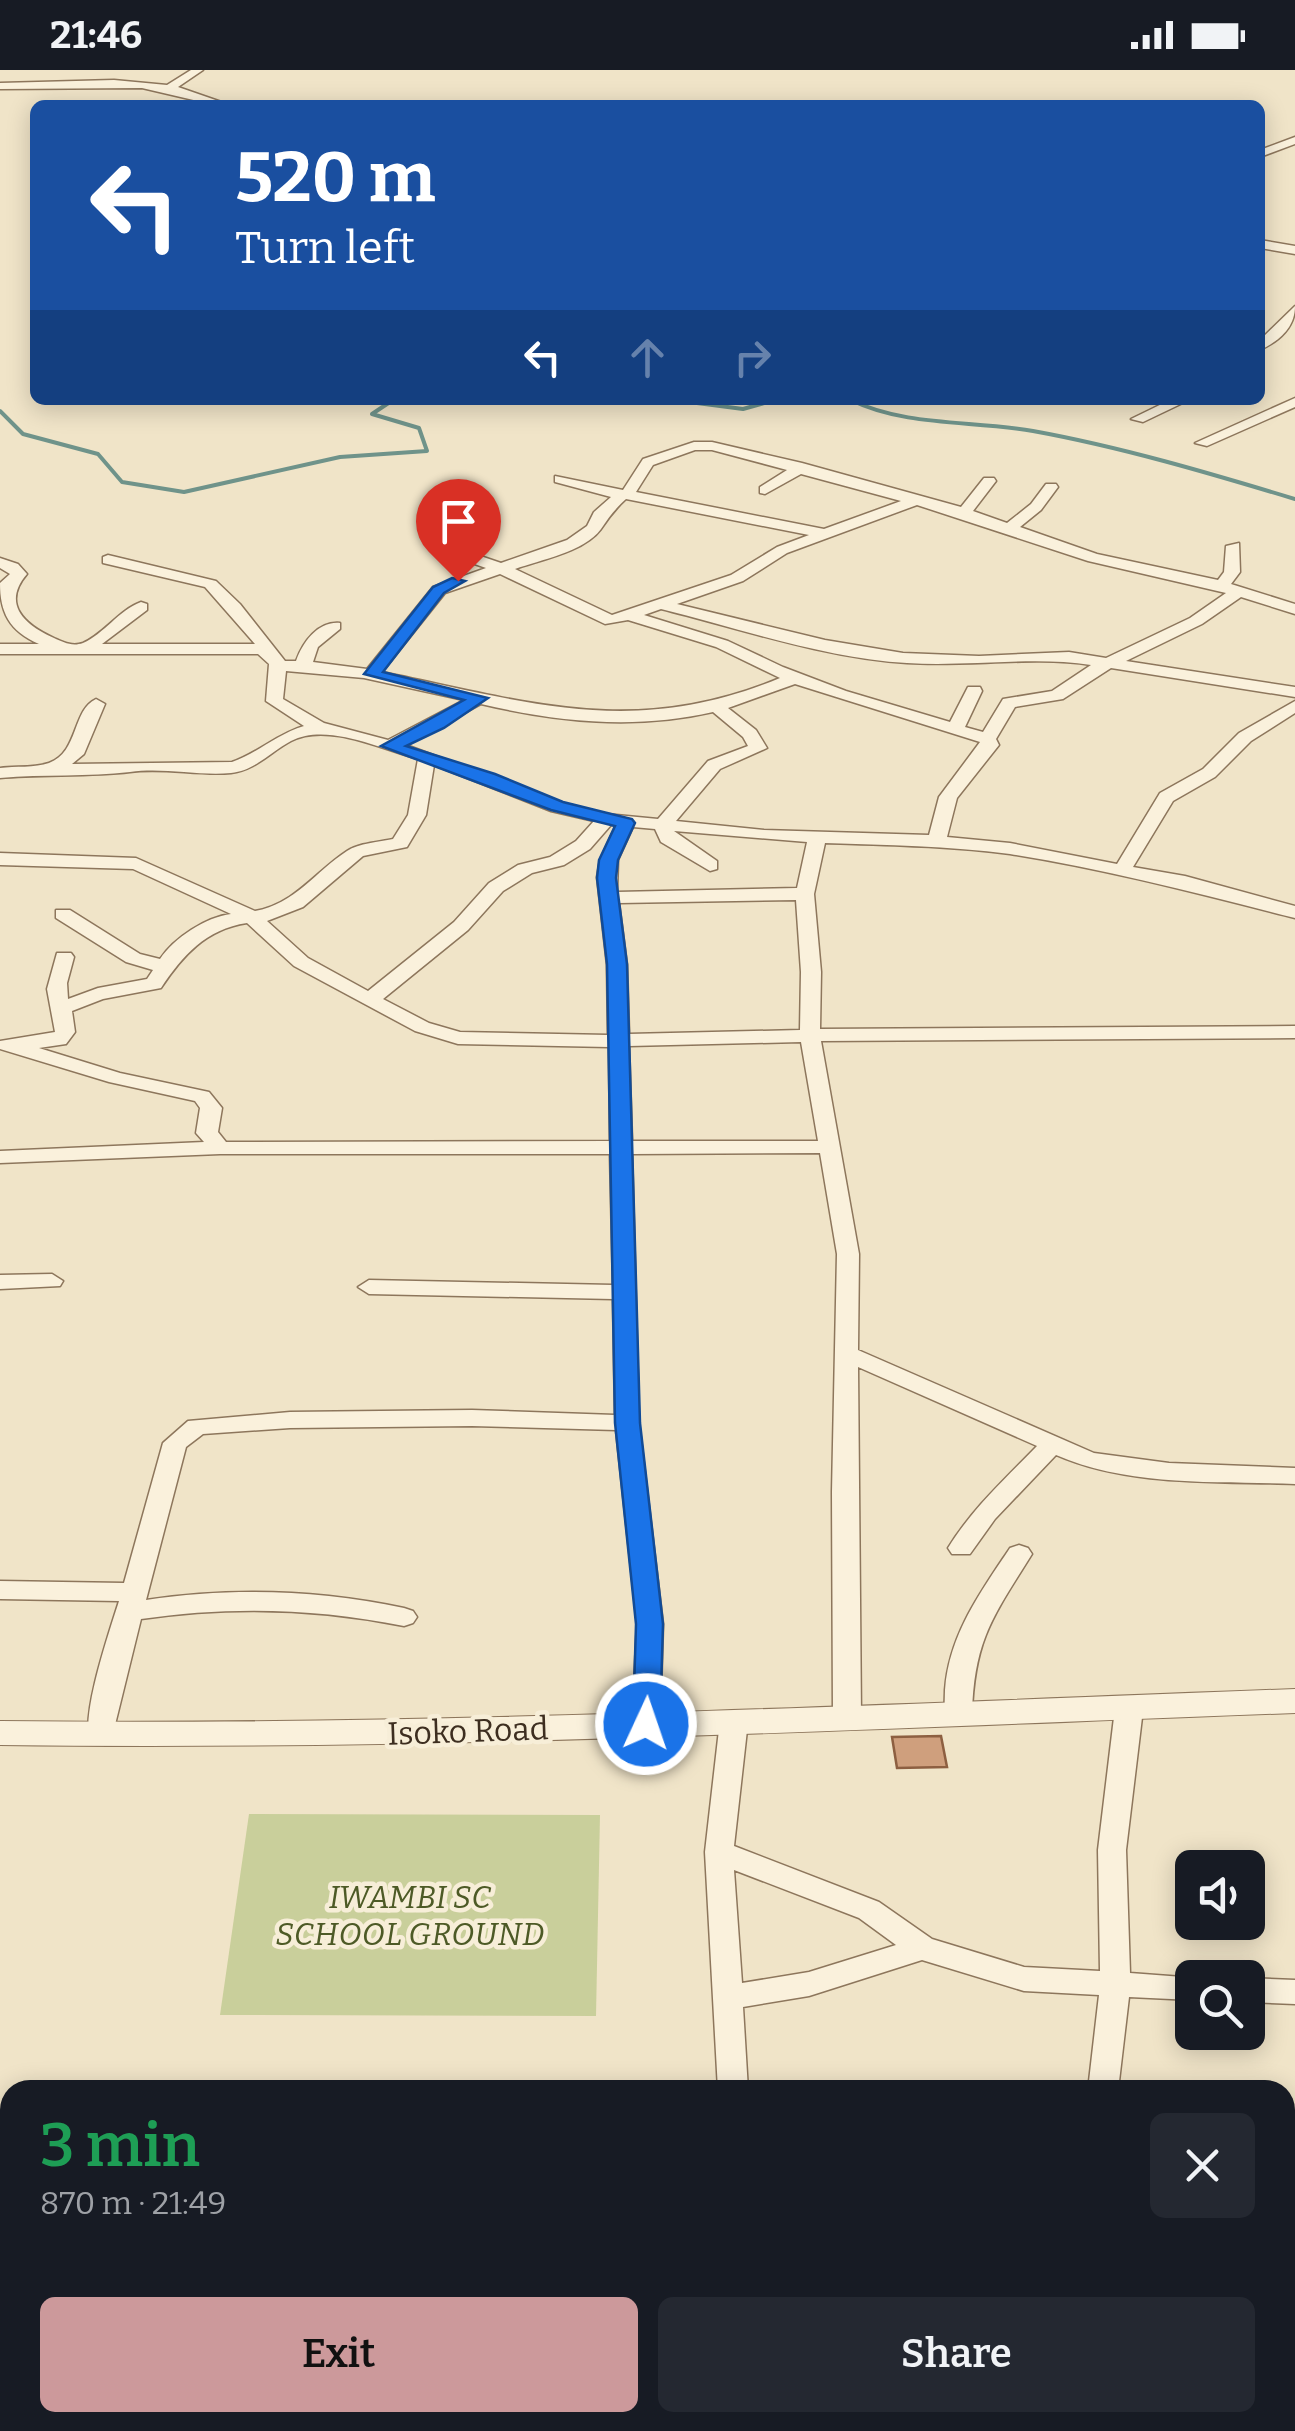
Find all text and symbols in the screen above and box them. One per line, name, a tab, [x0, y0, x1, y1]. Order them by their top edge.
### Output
text: 21:46	[50, 12, 142, 58]
text: 520 m	[235, 136, 436, 220]
icon: left	[70, 140, 200, 270]
text: Turn left	[235, 221, 415, 275]
icon: left	[515, 330, 570, 385]
icon: ahead	[620, 330, 675, 385]
icon: right	[725, 330, 780, 385]
pin	[416, 479, 501, 582]
icon: arrive	[431, 494, 486, 549]
position arrow	[594, 1672, 698, 1776]
street label: Isoko Road	[387, 1709, 549, 1753]
map controls	[1175, 1850, 1265, 2050]
button: sound	[1175, 1850, 1265, 1940]
park label: IWAMBI SC SCHOOL GROUND	[275, 1878, 545, 1953]
button: search	[1175, 1960, 1265, 2050]
text: 3 min	[40, 2110, 200, 2182]
button: close	[1150, 2113, 1255, 2218]
text: 870 m · 21:49	[40, 2184, 226, 2222]
button: Exit	[40, 2297, 638, 2412]
button: Share	[658, 2297, 1255, 2412]

